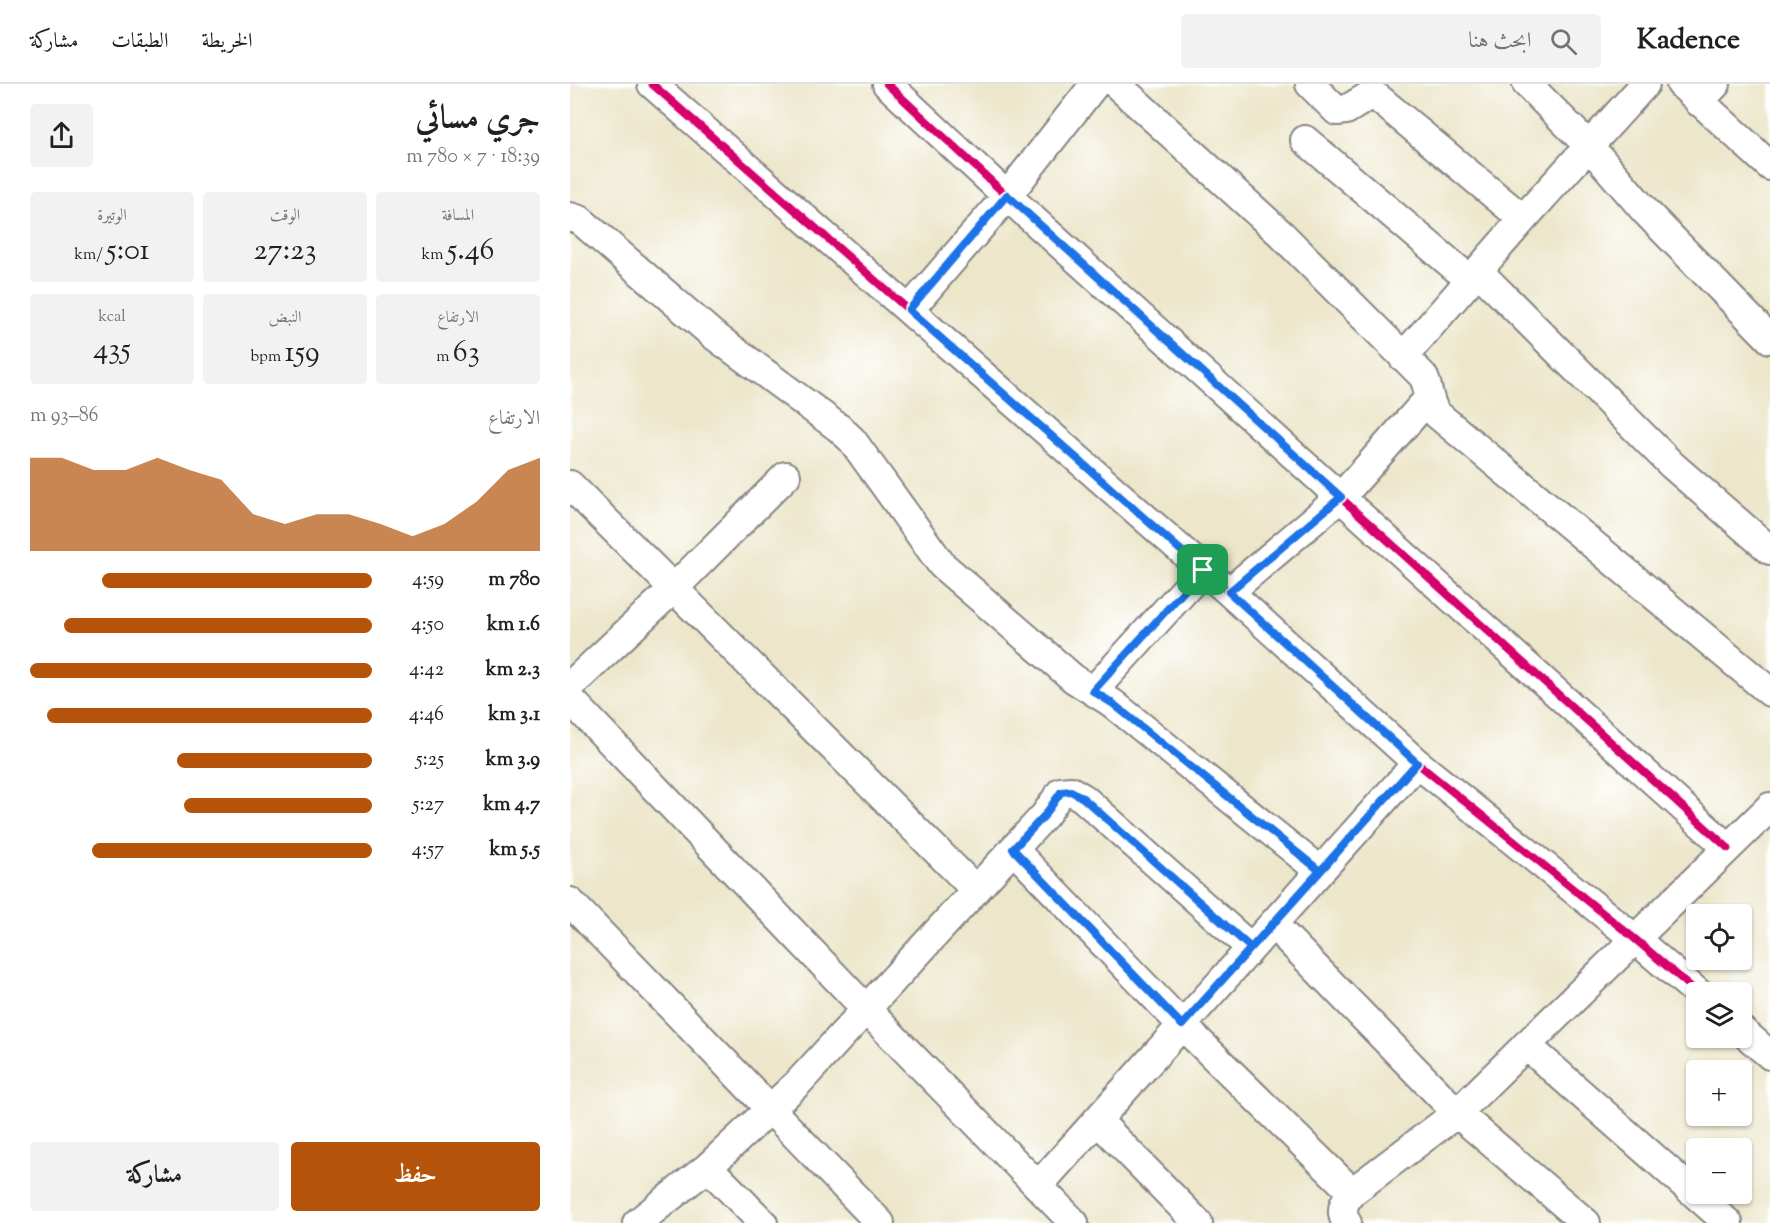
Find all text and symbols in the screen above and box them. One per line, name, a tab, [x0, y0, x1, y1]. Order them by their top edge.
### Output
search box	[1181, 14, 1601, 68]
text: Kadence	[1637, 21, 1740, 61]
icon: search	[1547, 25, 1580, 58]
text: ابحث هنا	[1468, 26, 1532, 58]
text: مشاركة	[30, 27, 78, 57]
text: الطبقات	[111, 27, 168, 57]
text: الخريطة	[201, 27, 253, 57]
text: جري مسائي	[415, 96, 540, 144]
button: share	[30, 104, 93, 167]
text: 18:39 · 7 × 780 m	[406, 143, 540, 172]
text: الوتيرة	[97, 205, 127, 228]
text: الوقت	[270, 205, 300, 228]
text: المسافة	[442, 205, 474, 228]
text: 5:01	[106, 230, 150, 273]
text: 27:23	[253, 230, 317, 273]
text: 5.46	[447, 230, 494, 273]
text: /km	[74, 244, 106, 267]
text: km	[422, 244, 447, 267]
text: kcal	[98, 306, 126, 329]
text: النبض	[269, 307, 301, 330]
text: الارتفاع	[437, 307, 479, 330]
text: 435	[93, 329, 131, 372]
text: 159	[285, 332, 320, 375]
text: 63	[453, 332, 480, 375]
text: bpm	[250, 346, 285, 369]
text: m	[436, 346, 453, 369]
text: 86–93 m	[30, 402, 99, 431]
text: الارتفاع	[488, 405, 540, 434]
pin	[1177, 544, 1228, 595]
icon: arrive	[1186, 553, 1219, 586]
text: 4:59	[412, 566, 444, 595]
text: 780 m	[489, 566, 540, 595]
text: 4:50	[411, 611, 444, 640]
text: 1.6 km	[487, 611, 540, 640]
text: 4:42	[409, 656, 444, 685]
text: 2.3 km	[486, 656, 540, 685]
text: 4:46	[409, 701, 444, 730]
text: 3.1 km	[488, 701, 540, 730]
text: 5:25	[416, 746, 444, 775]
text: 3.9 km	[486, 746, 540, 775]
text: 5:27	[413, 791, 444, 820]
text: 4.7 km	[483, 791, 540, 820]
text: 4:57	[412, 836, 444, 865]
text: 5.5 km	[490, 836, 540, 865]
map controls	[1686, 904, 1752, 1204]
button: locate	[1686, 904, 1752, 970]
button: layers	[1686, 982, 1752, 1048]
button: +	[1686, 1060, 1752, 1126]
button: −	[1686, 1138, 1752, 1204]
button: مشاركة	[30, 1142, 279, 1211]
button: حفظ	[291, 1142, 540, 1211]

